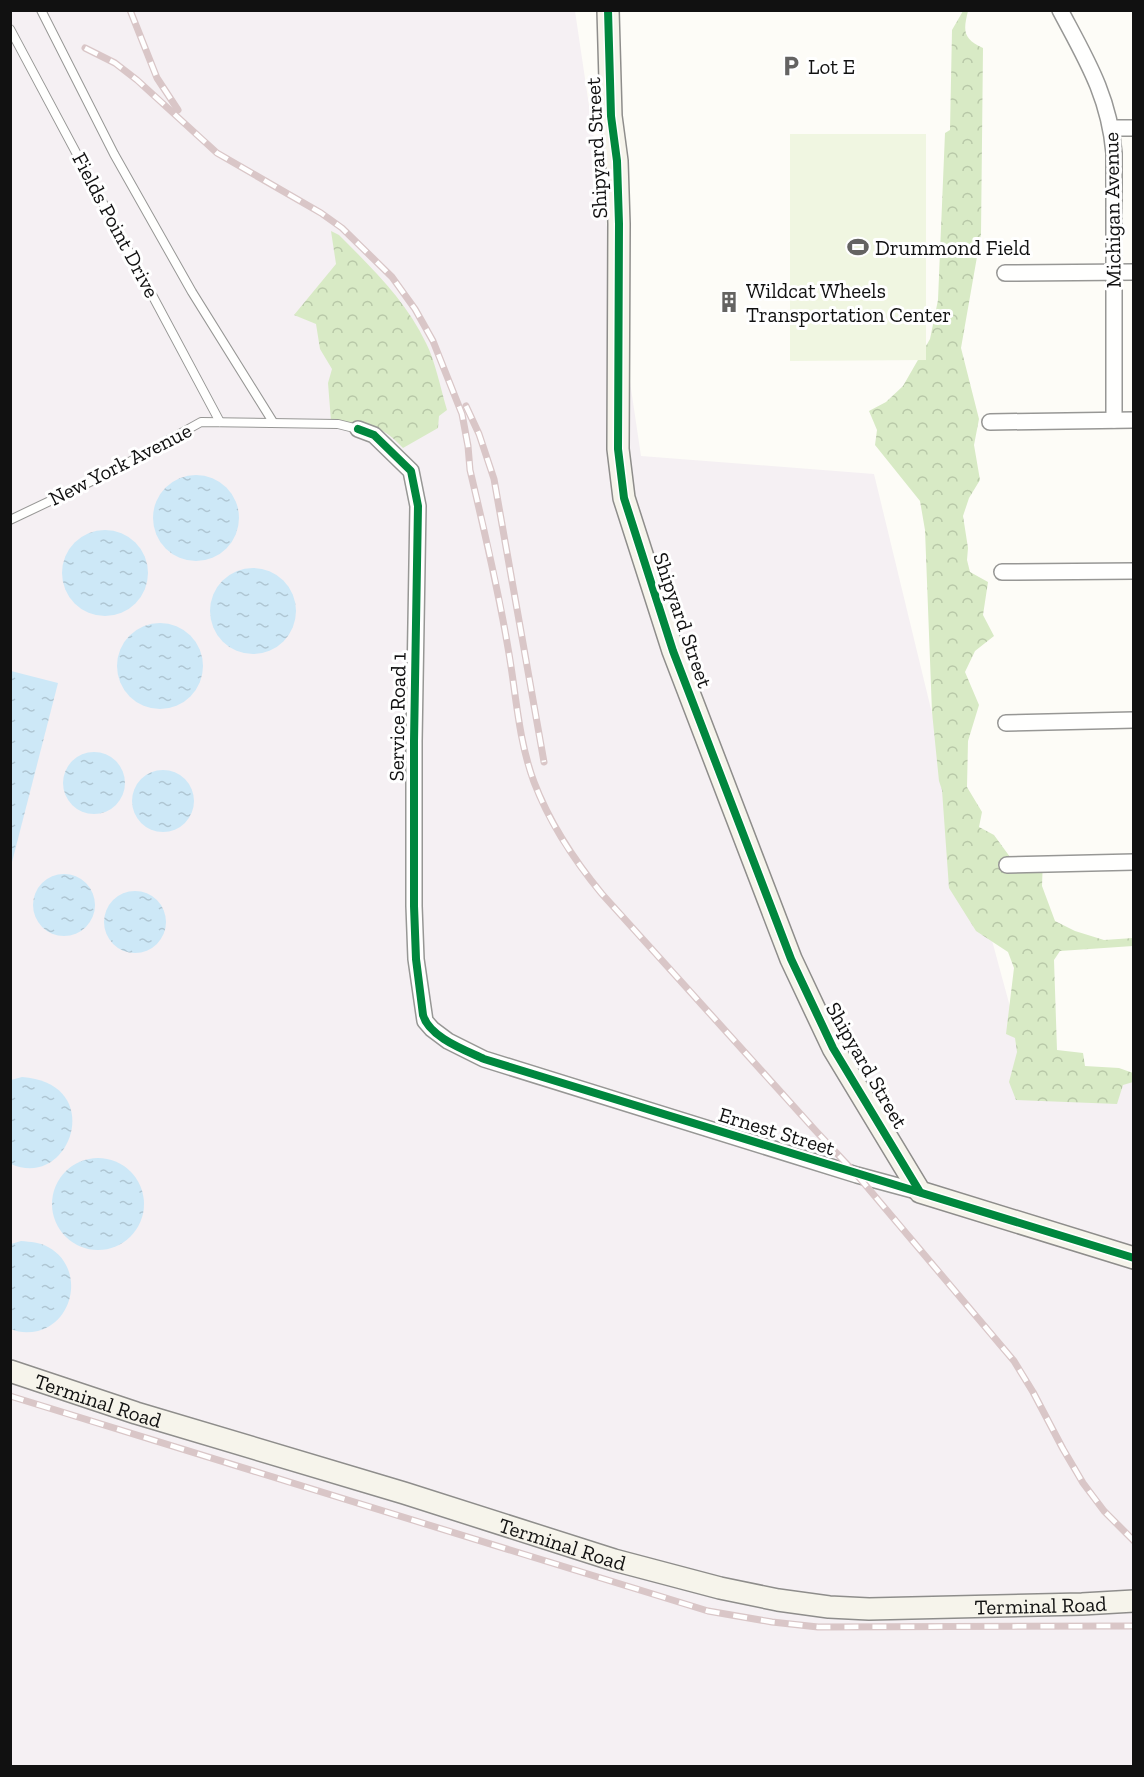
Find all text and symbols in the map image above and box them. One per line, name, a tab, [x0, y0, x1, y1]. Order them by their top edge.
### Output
parking icon: Lot E	[779, 54, 803, 78]
place label: Lot E	[808, 54, 855, 79]
street label: Shipyard Street	[580, 77, 612, 219]
street label: Michigan Avenue	[1098, 132, 1126, 288]
street label: Fields Point Drive	[67, 148, 165, 302]
sports icon: Drummond Field	[846, 235, 870, 259]
place label: Drummond Field	[875, 235, 1031, 260]
place label: Wildcat Wheels Transportation Center	[746, 278, 951, 327]
building icon: Wildcat Wheels Transportation Center	[717, 290, 741, 314]
street label: New York Avenue	[45, 417, 196, 511]
street label: Shipyard Street	[648, 549, 718, 691]
street label: Service Road 1	[383, 652, 411, 782]
street label: Shipyard Street	[821, 998, 913, 1133]
street label: Ernest Street	[716, 1101, 838, 1161]
street label: Terminal Road	[32, 1368, 165, 1433]
street label: Terminal Road	[496, 1512, 629, 1575]
street label: Terminal Road	[974, 1590, 1108, 1619]

